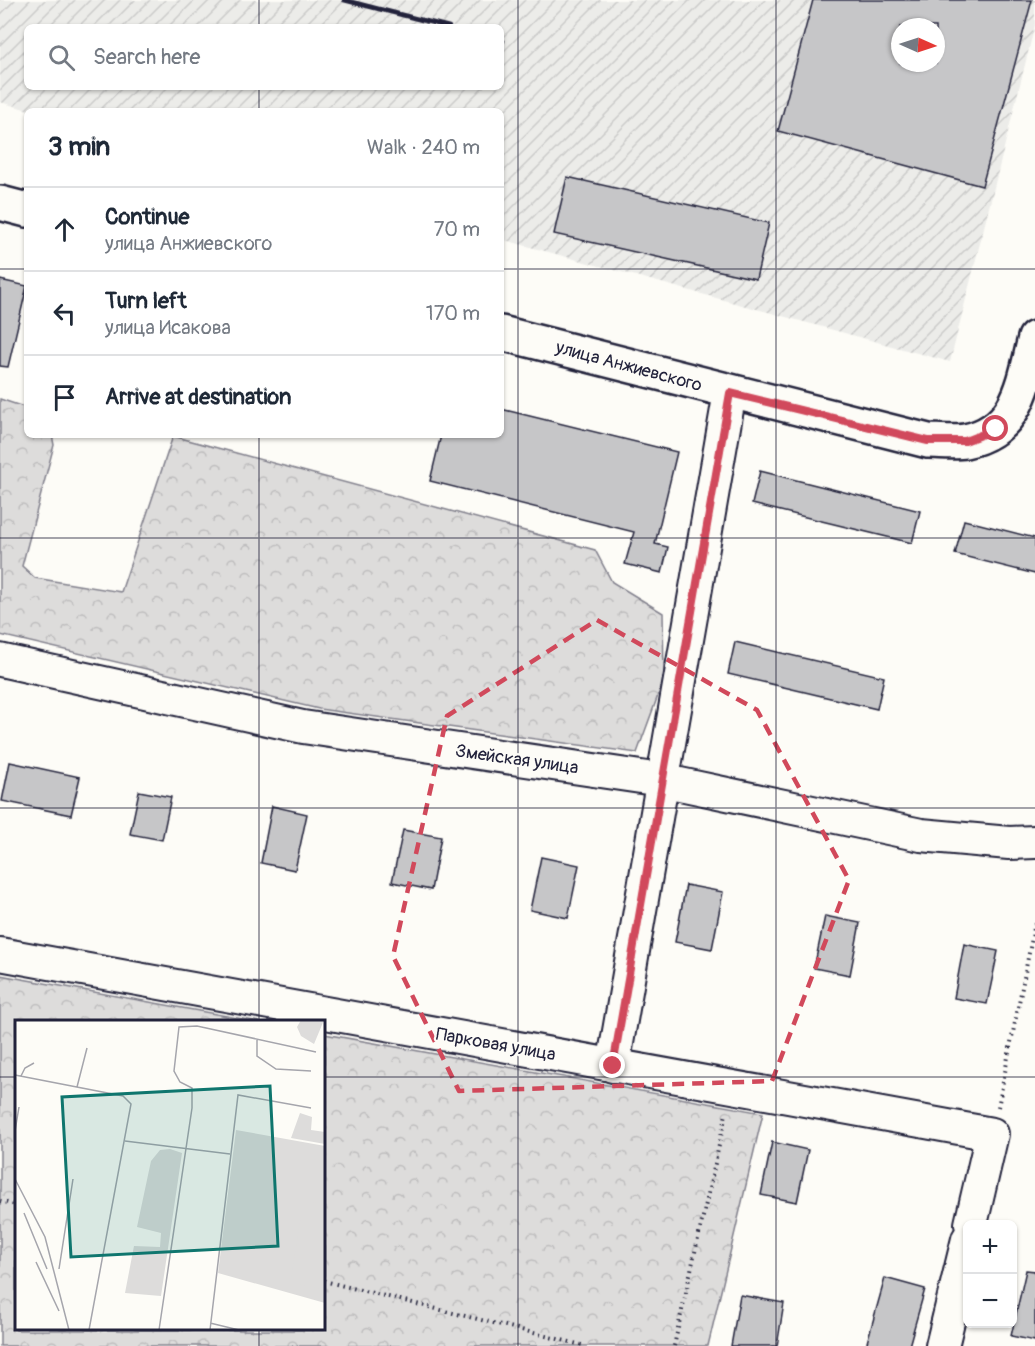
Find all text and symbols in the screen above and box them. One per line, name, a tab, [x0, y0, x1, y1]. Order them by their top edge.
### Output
north arrow	[891, 18, 945, 72]
search box	[24, 24, 504, 90]
icon: search	[45, 41, 78, 74]
text: Search here	[93, 43, 200, 71]
text: 3 min	[48, 131, 110, 163]
text: Walk · 240 m	[367, 135, 480, 160]
text: Continue	[105, 203, 189, 231]
icon: ahead	[48, 213, 81, 246]
text: 70 m	[434, 217, 480, 242]
text: улица Анжиевского	[105, 231, 272, 256]
text: Turn left	[105, 287, 187, 315]
icon: left	[48, 297, 81, 330]
text: 170 m	[426, 301, 480, 326]
text: улица Исакова	[105, 315, 231, 340]
street label: улица Анжиевского	[552, 336, 705, 397]
icon: arrive	[48, 381, 81, 414]
text: Arrive at destination	[105, 383, 291, 411]
route start	[982, 415, 1008, 441]
street label: Змейская улица	[454, 739, 580, 780]
inset map	[15, 1020, 326, 1331]
street label: Парковая улица	[434, 1023, 558, 1066]
route end	[599, 1052, 625, 1078]
map controls	[963, 1220, 1017, 1328]
button: +	[963, 1220, 1017, 1274]
button: −	[963, 1274, 1017, 1328]

